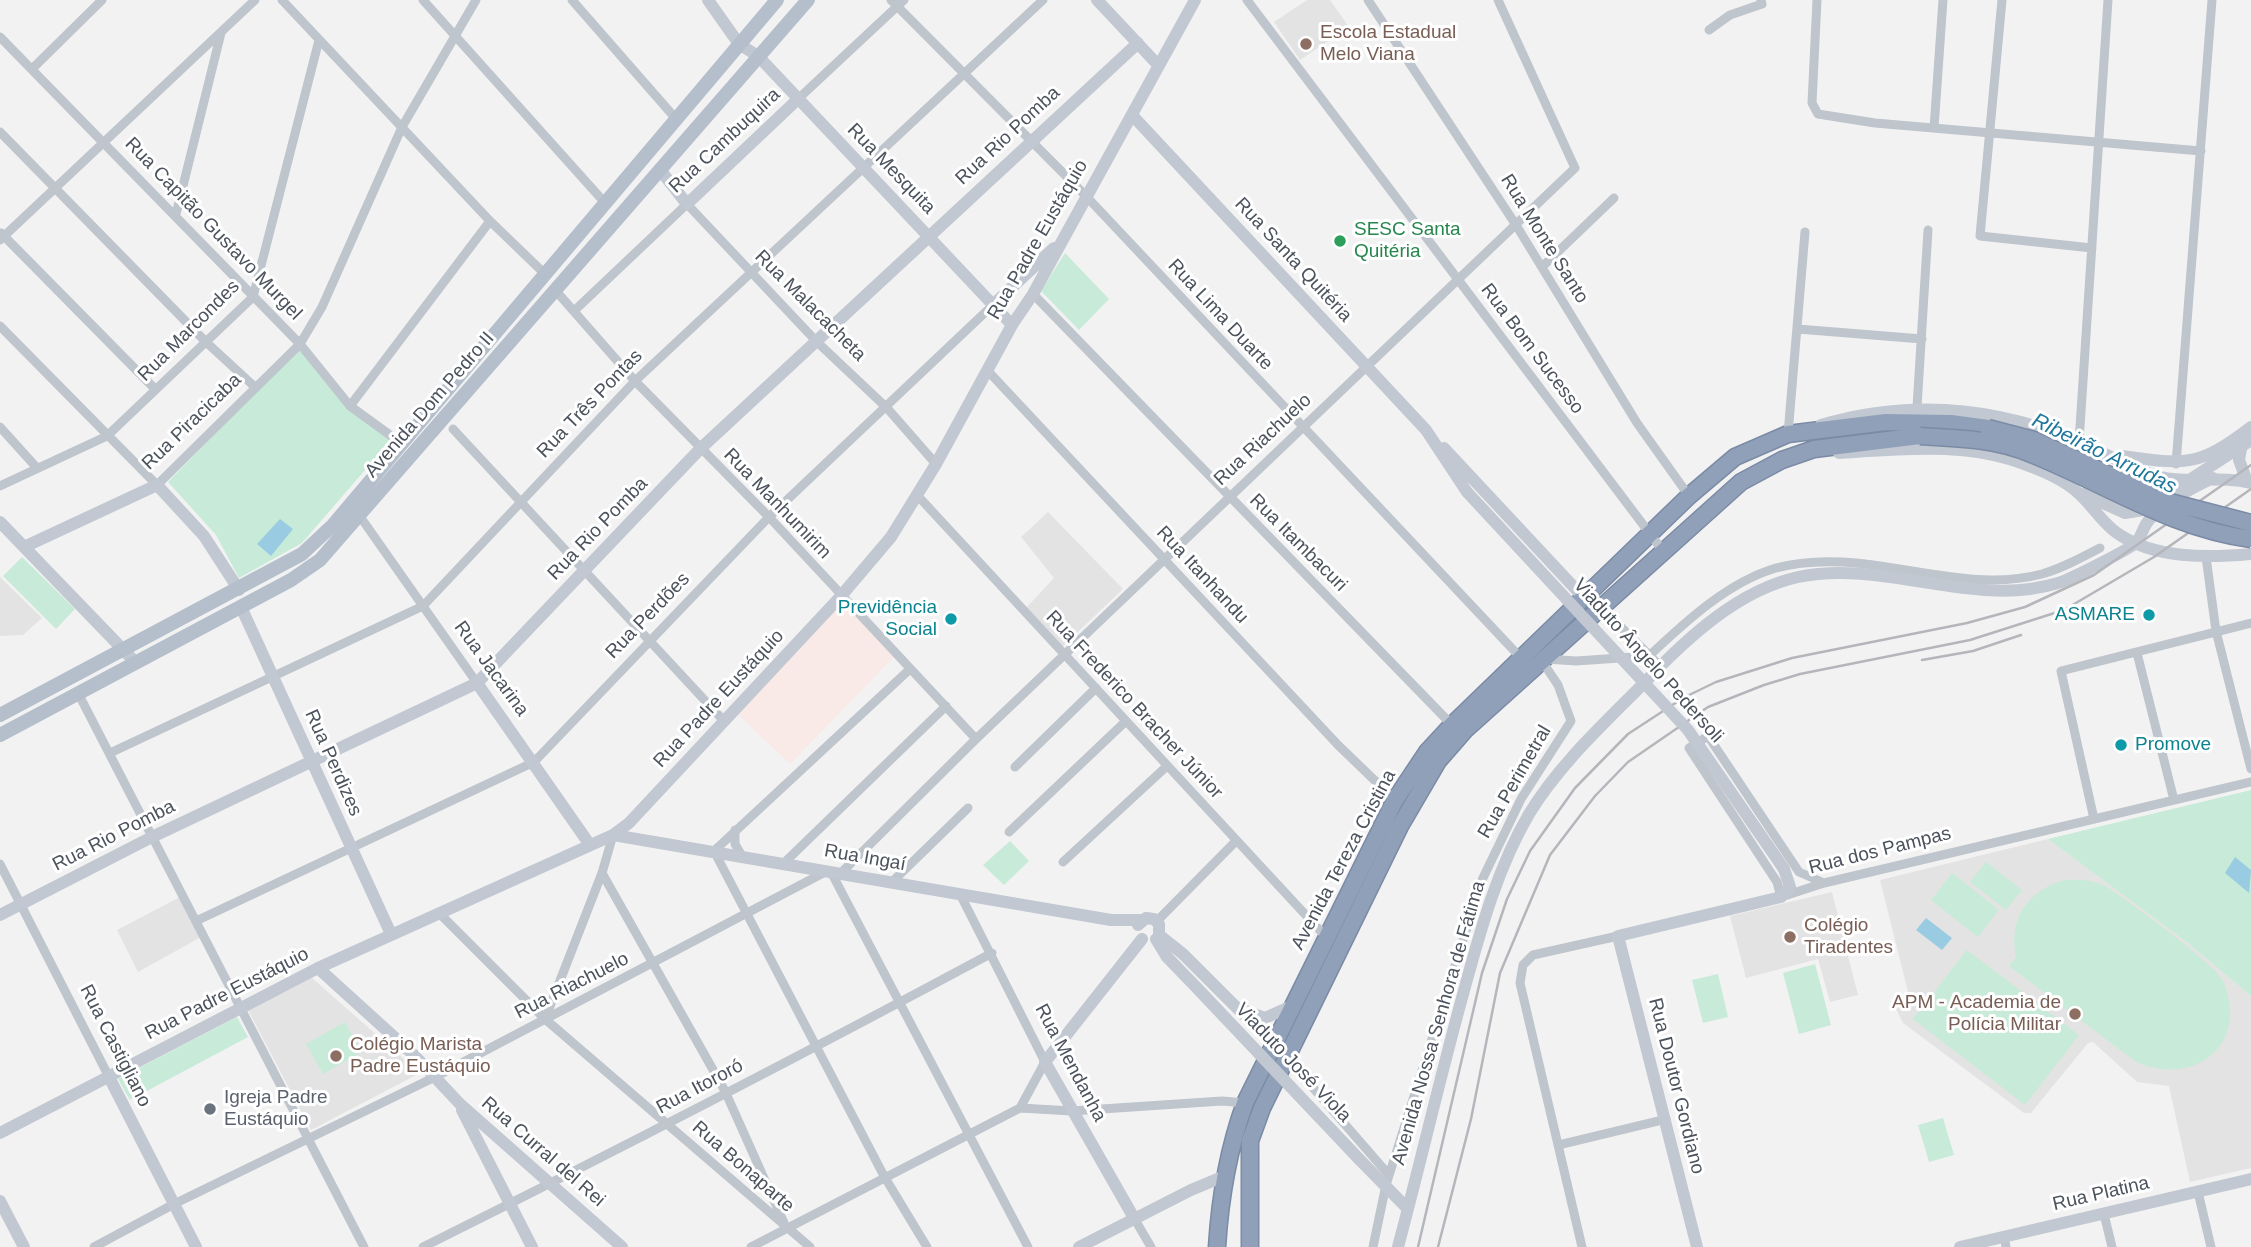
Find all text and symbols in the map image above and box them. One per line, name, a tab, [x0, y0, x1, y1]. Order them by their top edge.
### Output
place label: Escola Estadual Melo Viana	[1320, 22, 1456, 66]
marker: Escola Estadual Melo Viana	[1298, 36, 1314, 52]
street label: Rua Rio Pomba	[951, 82, 1065, 190]
street label: Rua Cambuquira	[665, 84, 785, 198]
street label: Rua Mesquita	[842, 119, 940, 219]
street label: Rua Capitão Gustavo Murgel	[120, 133, 306, 325]
street label: Rua Padre Eustáquio	[983, 156, 1093, 324]
street label: Rua Monte Santo	[1495, 170, 1593, 308]
street label: Rua Santa Quitéria	[1230, 193, 1356, 327]
place label: SESC Santa Quitéria	[1354, 219, 1461, 263]
marker: SESC Santa Quitéria	[1332, 233, 1348, 249]
street label: Rua Malacacheta	[750, 246, 870, 366]
street label: Rua Lima Duarte	[1163, 255, 1277, 375]
street label: Rua Marcondes	[134, 276, 244, 386]
street label: Rua Bom Sucesso	[1476, 279, 1588, 419]
street label: Avenida Dom Pedro II	[361, 328, 499, 482]
street label: Rua Três Pontas	[533, 345, 647, 463]
street label: Rua Piracicaba	[138, 369, 246, 475]
street label: Rua Riachuelo	[1210, 389, 1316, 491]
water label: Ribeirão Arrudas	[2028, 408, 2180, 500]
street label: Rua Manhumirim	[719, 444, 835, 564]
street label: Rua Rio Pomba	[543, 473, 653, 585]
street label: Rua Itambacuri	[1244, 489, 1352, 597]
street label: Rua Itanhandu	[1151, 522, 1253, 628]
street label: Rua Perdões	[601, 568, 695, 664]
street label: Viaduto Ângelo Pedersoli	[1568, 574, 1728, 748]
place label: Previdência Social	[838, 597, 937, 641]
place label: ASMARE	[2055, 604, 2135, 626]
street label: Rua Frederico Bracher Júnior	[1041, 606, 1227, 804]
marker: ASMARE	[2141, 607, 2157, 623]
marker: Previdência Social	[943, 611, 959, 627]
street label: Rua Jacarina	[449, 617, 533, 721]
street label: Rua Padre Eustáquio	[649, 625, 789, 773]
street label: Rua Perdizes	[299, 706, 367, 820]
street label: Rua Perimetral	[1473, 721, 1557, 843]
place label: Promove	[2135, 734, 2211, 756]
marker: Promove	[2113, 737, 2129, 753]
street label: Avenida Tereza Cristina	[1287, 766, 1401, 954]
street label: Rua Rio Pomba	[49, 795, 179, 877]
street label: Rua dos Pampas	[1807, 822, 1953, 880]
street label: Rua Ingaí	[822, 840, 908, 876]
street label: Avenida Nossa Senhora de Fátima	[1387, 878, 1491, 1168]
place label: Colégio Tiradentes	[1804, 915, 1893, 959]
marker: Colégio Tiradentes	[1782, 929, 1798, 945]
street label: Rua Padre Eustáquio	[141, 943, 313, 1045]
street label: Rua Riachuelo	[511, 948, 633, 1024]
street label: Rua Castigliano	[74, 981, 156, 1111]
place label: APM - Academia de Polícia Militar	[1892, 992, 2061, 1036]
street label: Rua Doutor Gordiano	[1643, 996, 1709, 1176]
street label: Viaduto José Viola	[1230, 999, 1356, 1127]
street label: Rua Mendanha	[1029, 1000, 1111, 1126]
marker: APM - Academia de Polícia Militar	[2067, 1006, 2083, 1022]
place label: Colégio Marista Padre Eustáquio	[350, 1034, 490, 1078]
marker: Colégio Marista Padre Eustáquio	[328, 1048, 344, 1064]
street label: Rua Itororó	[653, 1055, 747, 1119]
place label: Igreja Padre Eustáquio	[224, 1087, 328, 1131]
street label: Rua Curral del Rei	[477, 1092, 609, 1212]
marker: Igreja Padre Eustáquio	[202, 1101, 218, 1117]
street label: Rua Bonaparte	[687, 1116, 799, 1218]
street label: Rua Platina	[2051, 1172, 2151, 1216]

